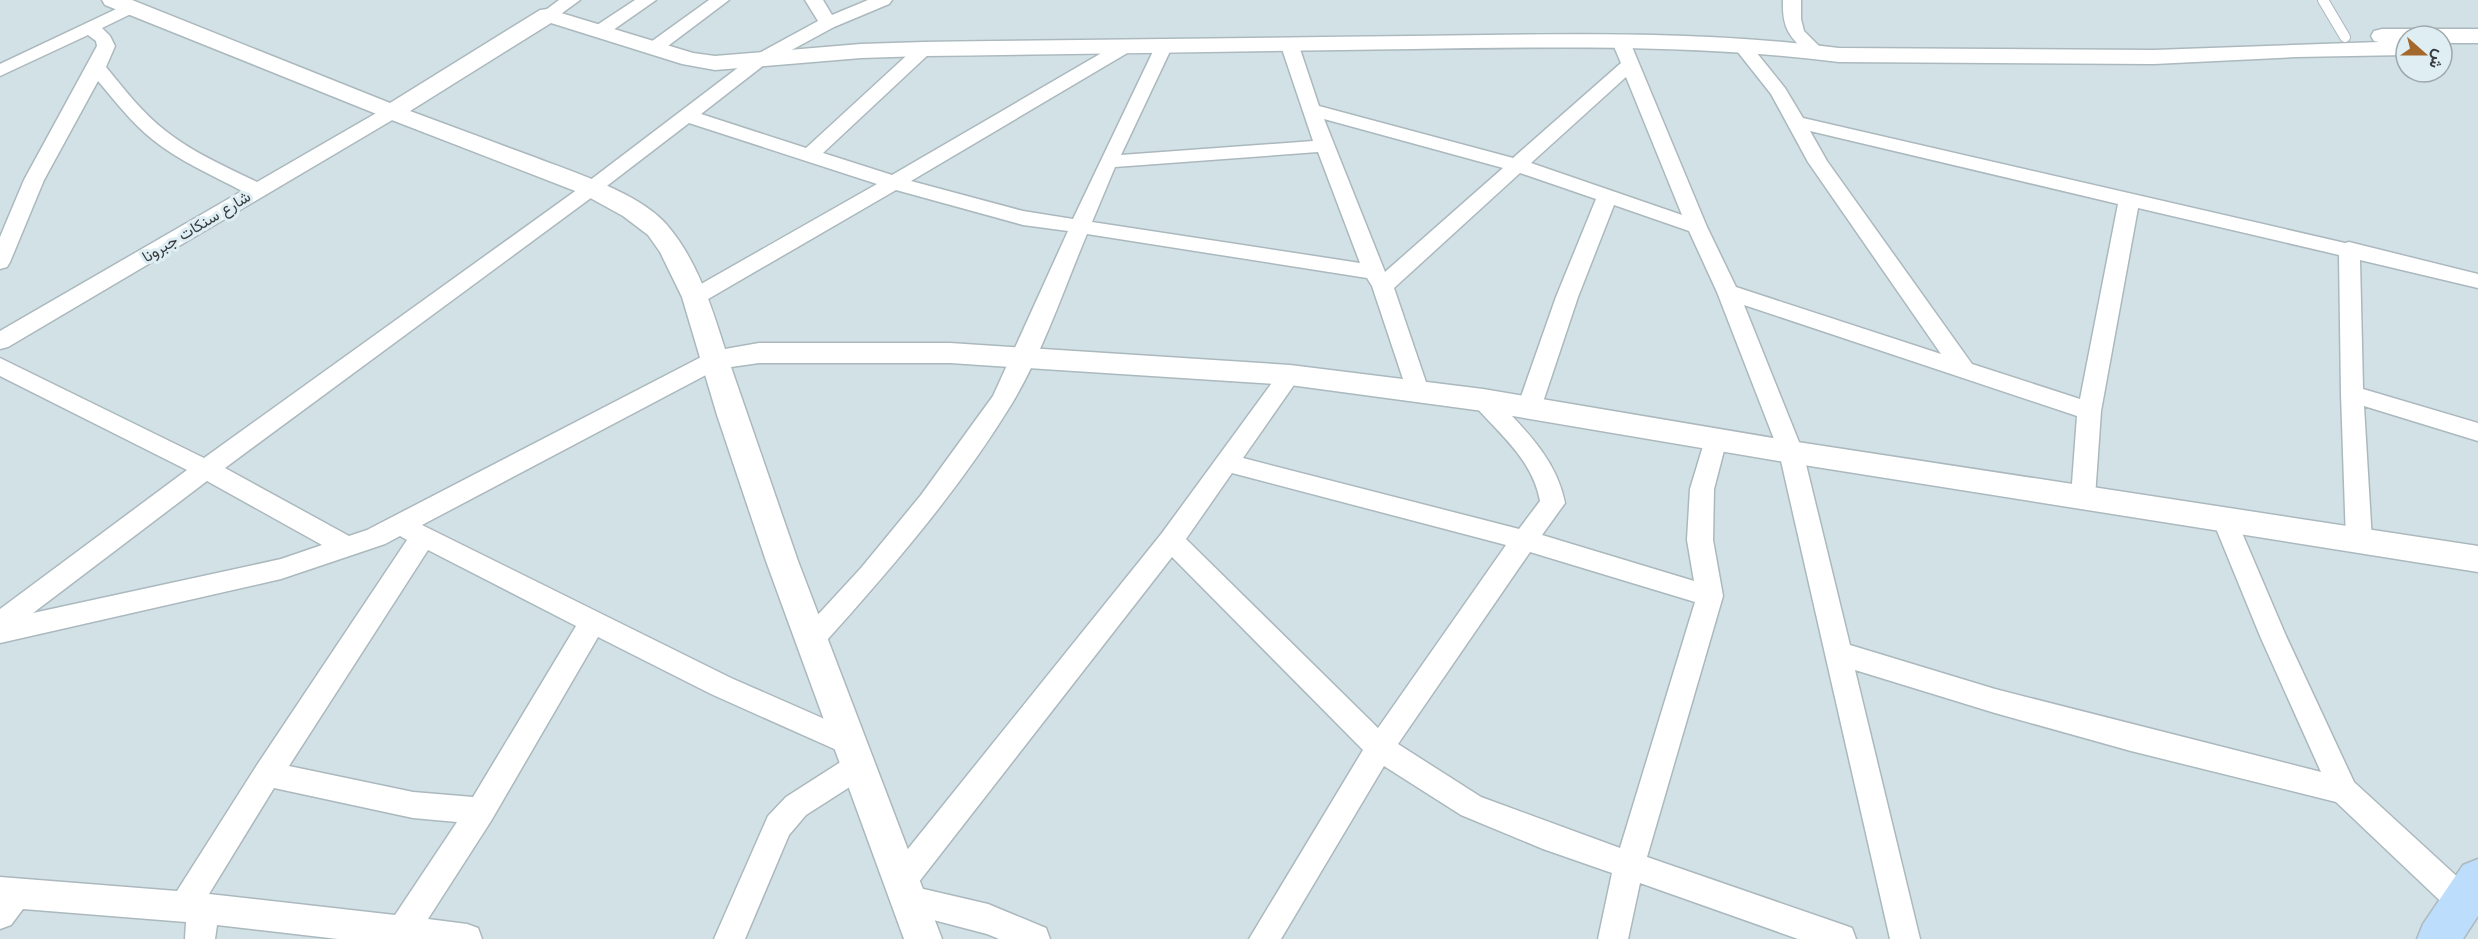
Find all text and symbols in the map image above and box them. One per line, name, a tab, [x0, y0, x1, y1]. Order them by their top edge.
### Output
north arrow	[2394, 24, 2454, 84]
text: ش	[2425, 47, 2450, 72]
street label: شارع سنكات جبرونا	[139, 187, 255, 268]

